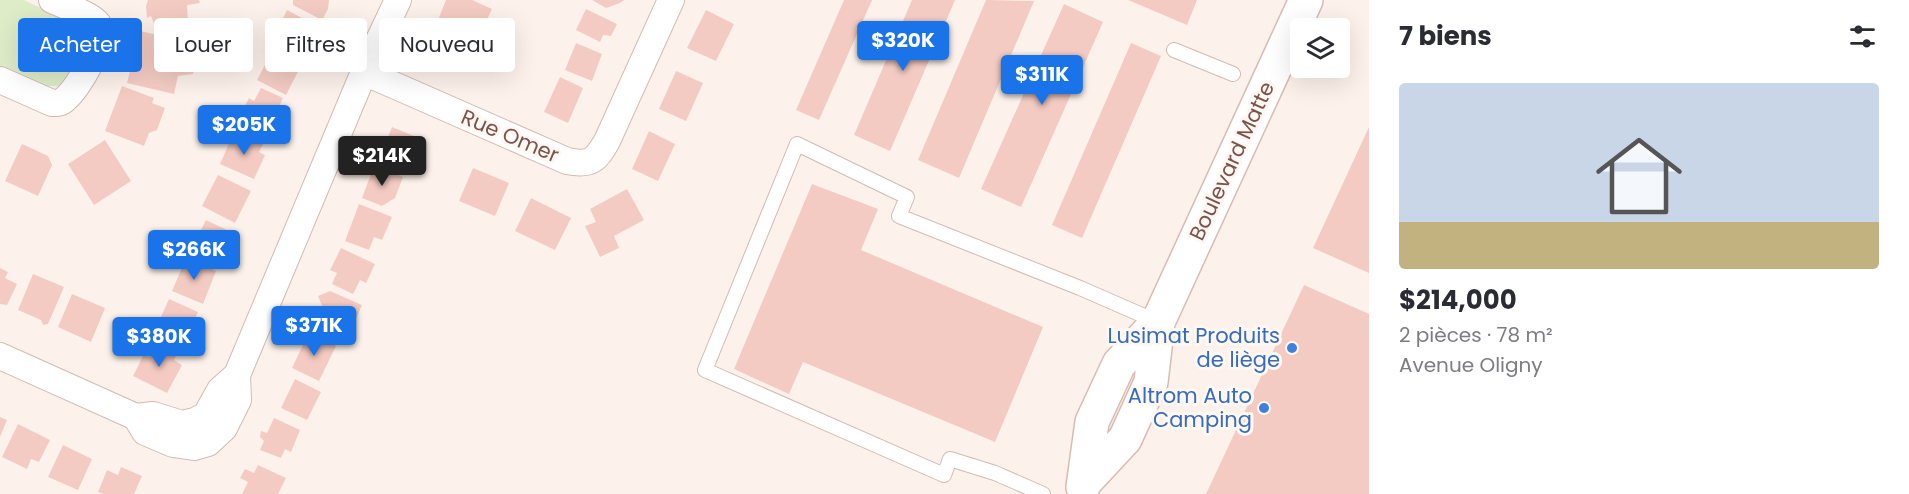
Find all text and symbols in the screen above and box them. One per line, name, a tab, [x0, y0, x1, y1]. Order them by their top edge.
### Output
chip: Acheter	[18, 18, 142, 72]
chip: Louer	[154, 18, 253, 72]
chip: Filtres	[265, 18, 367, 72]
chip: Nouveau	[379, 18, 515, 72]
map controls	[1290, 18, 1350, 78]
button: layers	[1290, 18, 1350, 78]
text: 7 biens	[1399, 18, 1492, 54]
icon: filters	[1846, 20, 1879, 53]
pin: $320K	[861, 21, 945, 72]
text: $320K	[871, 26, 935, 54]
pin: $311K	[1000, 55, 1084, 106]
text: $311K	[1015, 60, 1069, 88]
street label: Boulevard Matte	[1182, 77, 1281, 245]
street label: Rue Omer	[457, 102, 564, 169]
pin: $205K	[202, 105, 286, 156]
text: $205K	[212, 110, 276, 138]
icon: home	[1585, 122, 1693, 230]
pin: $214K	[340, 136, 424, 187]
text: $214K	[352, 141, 412, 169]
pin: $266K	[152, 230, 236, 281]
text: $266K	[162, 235, 226, 263]
text: $214,000	[1399, 282, 1517, 318]
pin: $371K	[272, 306, 356, 357]
text: $371K	[285, 311, 343, 339]
pin: $380K	[117, 317, 201, 368]
place label: Lusimat Produits de liège	[1107, 321, 1280, 374]
text: 2 pièces · 78 m²	[1399, 321, 1553, 349]
text: $380K	[126, 322, 192, 350]
marker: Lusimat Produits de liège	[1285, 341, 1299, 355]
text: Avenue Oligny	[1399, 351, 1543, 379]
place label: Altrom Auto Camping	[1128, 381, 1252, 434]
marker: Altrom Auto Camping	[1257, 401, 1271, 415]

